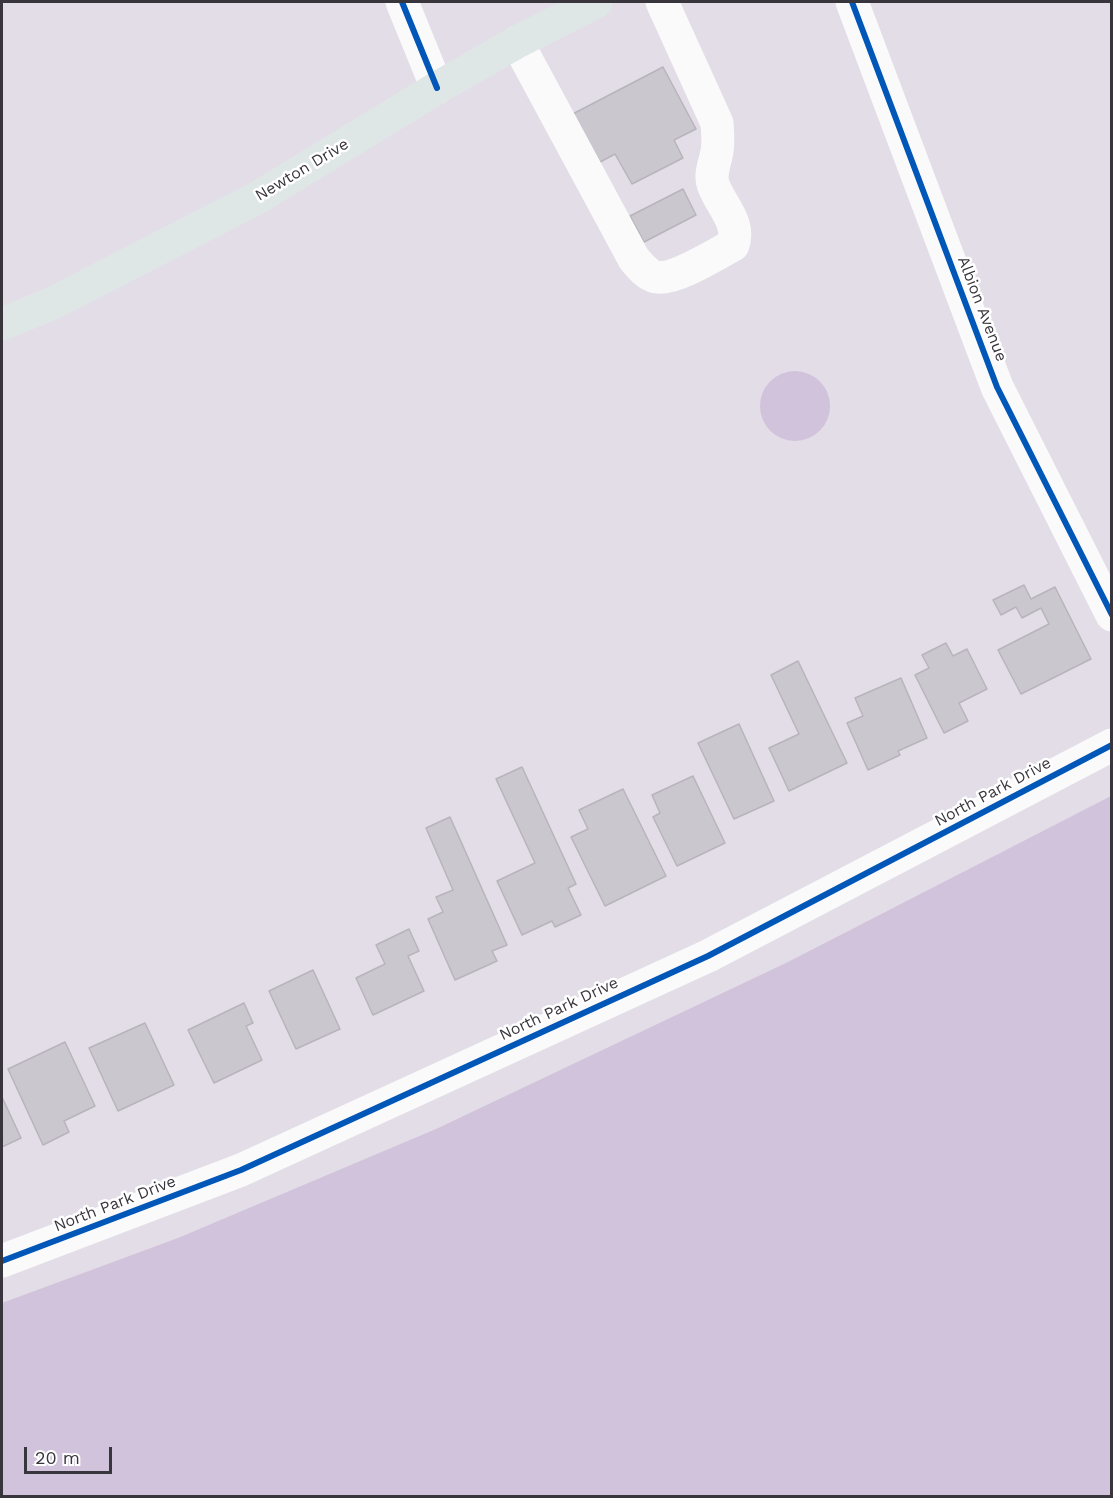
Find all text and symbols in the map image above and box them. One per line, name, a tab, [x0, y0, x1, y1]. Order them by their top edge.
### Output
street label: Newton Drive	[252, 135, 352, 205]
street label: Albion Avenue	[953, 254, 1011, 364]
street label: North Park Drive	[932, 753, 1054, 831]
street label: North Park Drive	[496, 973, 622, 1045]
street label: North Park Drive	[51, 1172, 179, 1236]
scale bar	[27, 1435, 116, 1473]
text: 20 m	[35, 1447, 80, 1468]

